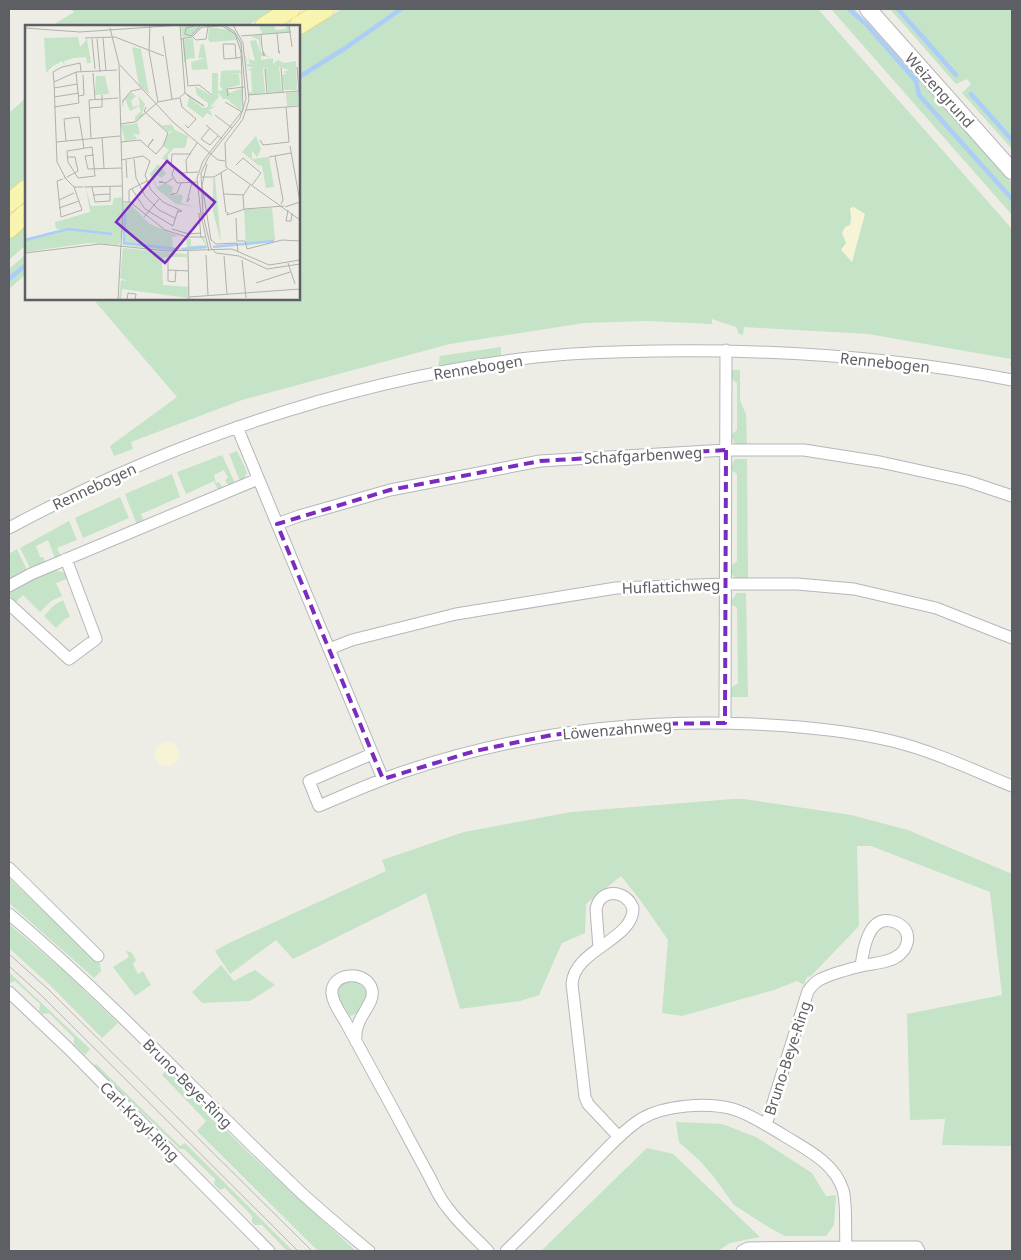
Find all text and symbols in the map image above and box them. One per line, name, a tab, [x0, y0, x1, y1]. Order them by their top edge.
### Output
inset map	[25, 25, 300, 300]
street label: Weizengrund	[901, 48, 979, 132]
street label: Rennebogen	[839, 347, 931, 377]
street label: Rennebogen	[432, 350, 524, 384]
street label: Schafgarbenweg	[583, 442, 703, 468]
street label: Rennebogen	[49, 458, 139, 514]
street label: Huflattichweg	[621, 574, 721, 598]
street label: Löwenzahnweg	[562, 714, 672, 744]
street label: Bruno-Beye-Ring	[759, 998, 815, 1118]
street label: Bruno-Beye-Ring	[139, 1034, 237, 1132]
street label: Carl-Krayl-Ring	[96, 1077, 184, 1165]

